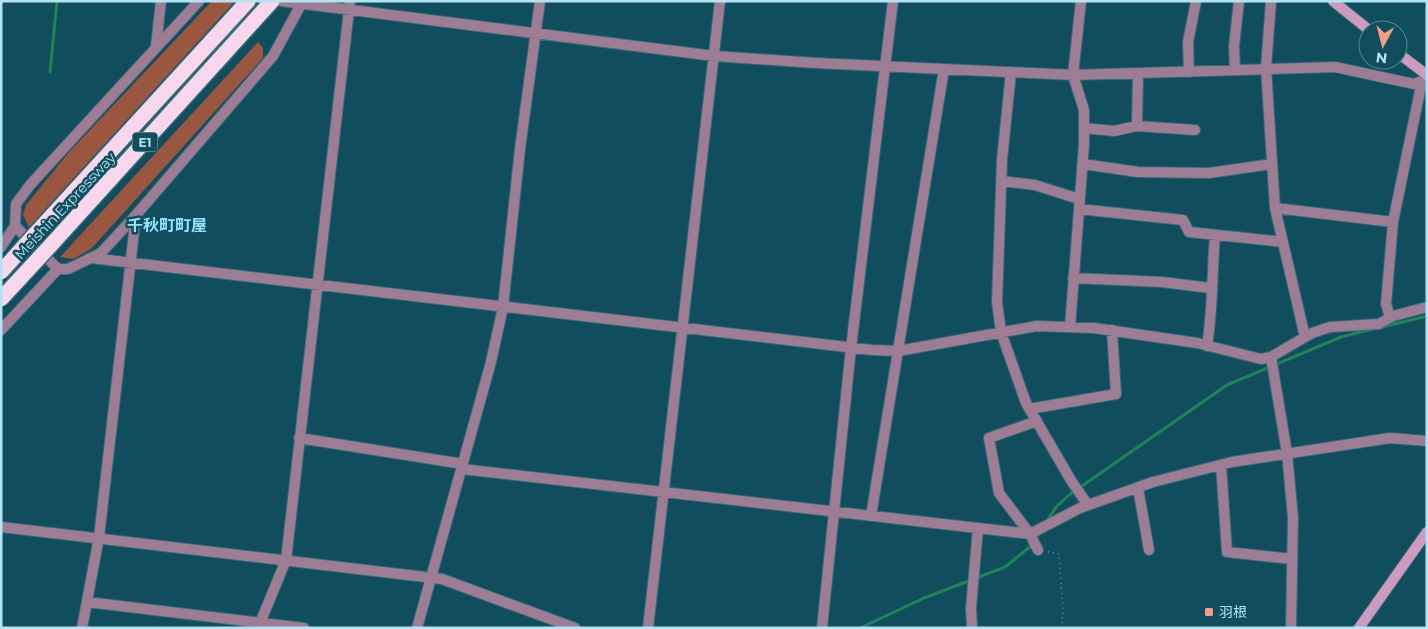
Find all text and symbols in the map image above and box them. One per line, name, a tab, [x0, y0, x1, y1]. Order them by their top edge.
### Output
north arrow	[1358, 20, 1408, 70]
text: N	[1375, 48, 1388, 68]
road number: E1	[132, 132, 158, 152]
street label: Meishin Expressway	[11, 148, 120, 263]
district label: 千秋町町屋	[127, 216, 207, 235]
place label: 羽根	[1219, 603, 1247, 621]
marker: 羽根	[1203, 606, 1215, 618]

